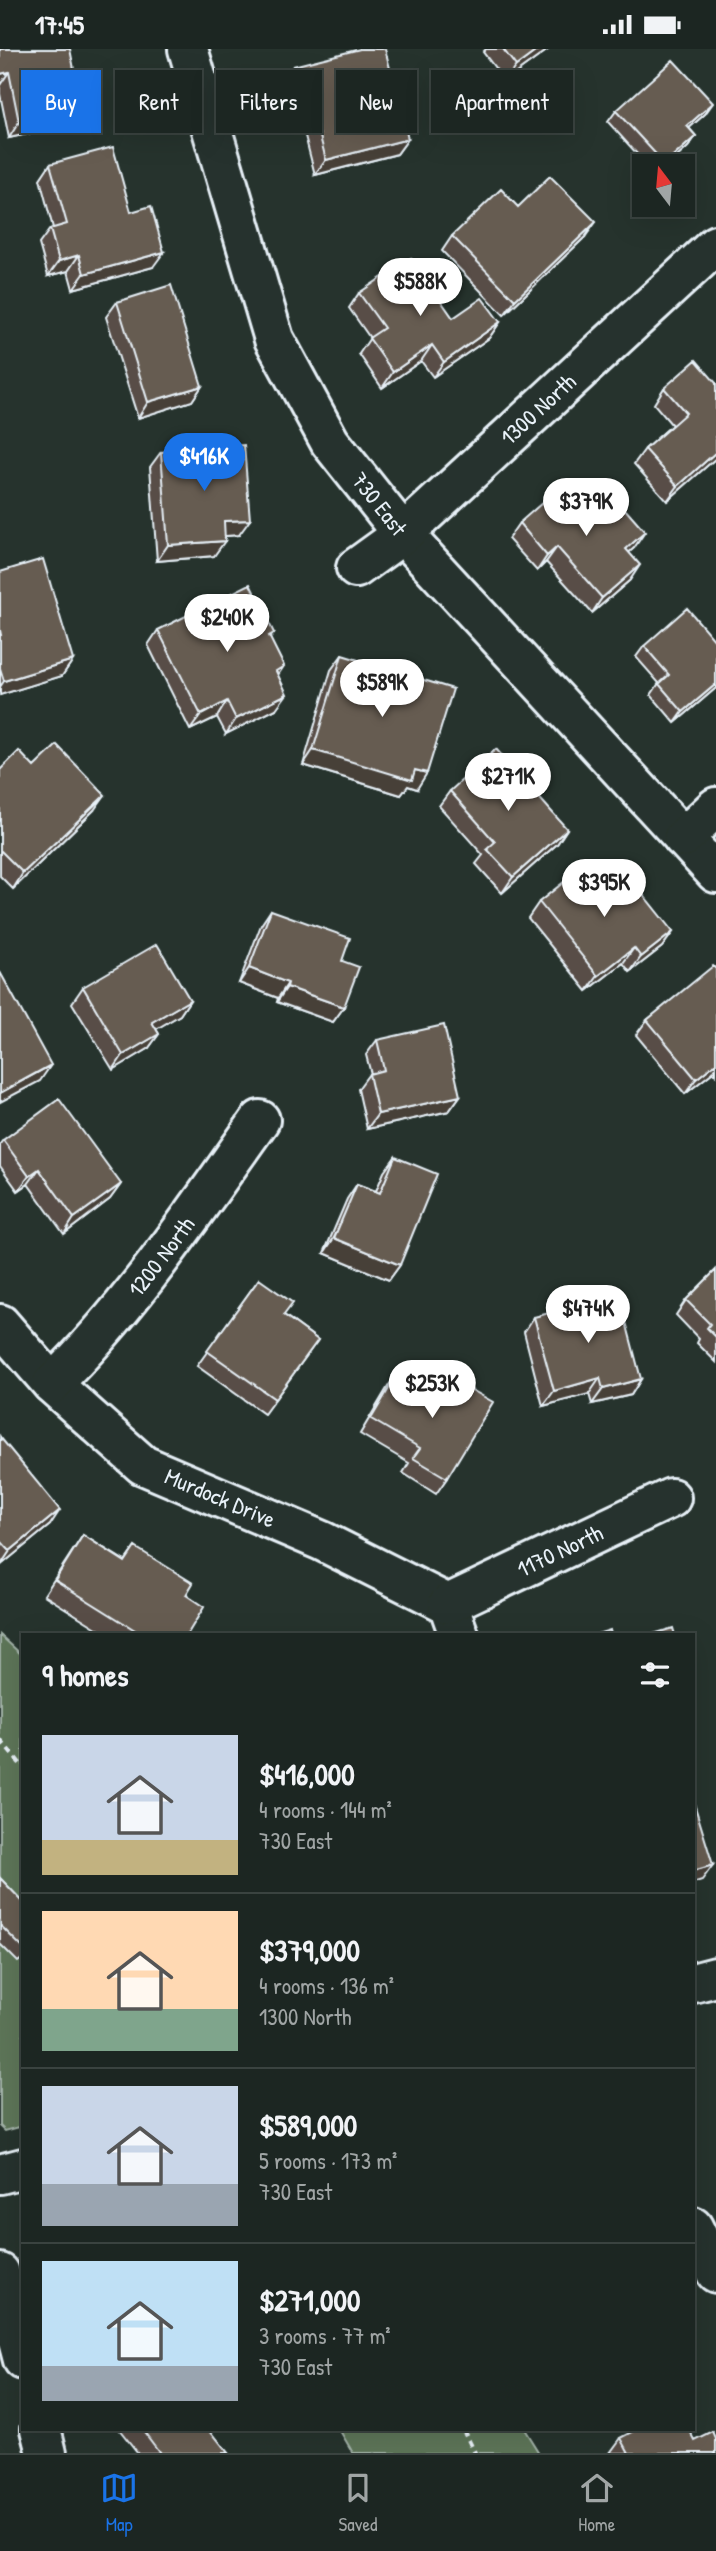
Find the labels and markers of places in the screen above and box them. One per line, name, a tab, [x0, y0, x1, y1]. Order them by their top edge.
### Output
pin: $588K	[371, 259, 469, 318]
pin: $416K	[155, 433, 253, 493]
pin: $379K	[537, 479, 635, 538]
pin: $240K	[178, 595, 276, 654]
pin: $589K	[333, 659, 431, 719]
pin: $271K	[459, 753, 557, 813]
pin: $395K	[555, 859, 653, 919]
pin: $474K	[539, 1285, 637, 1345]
pin: $253K	[383, 1361, 481, 1420]

